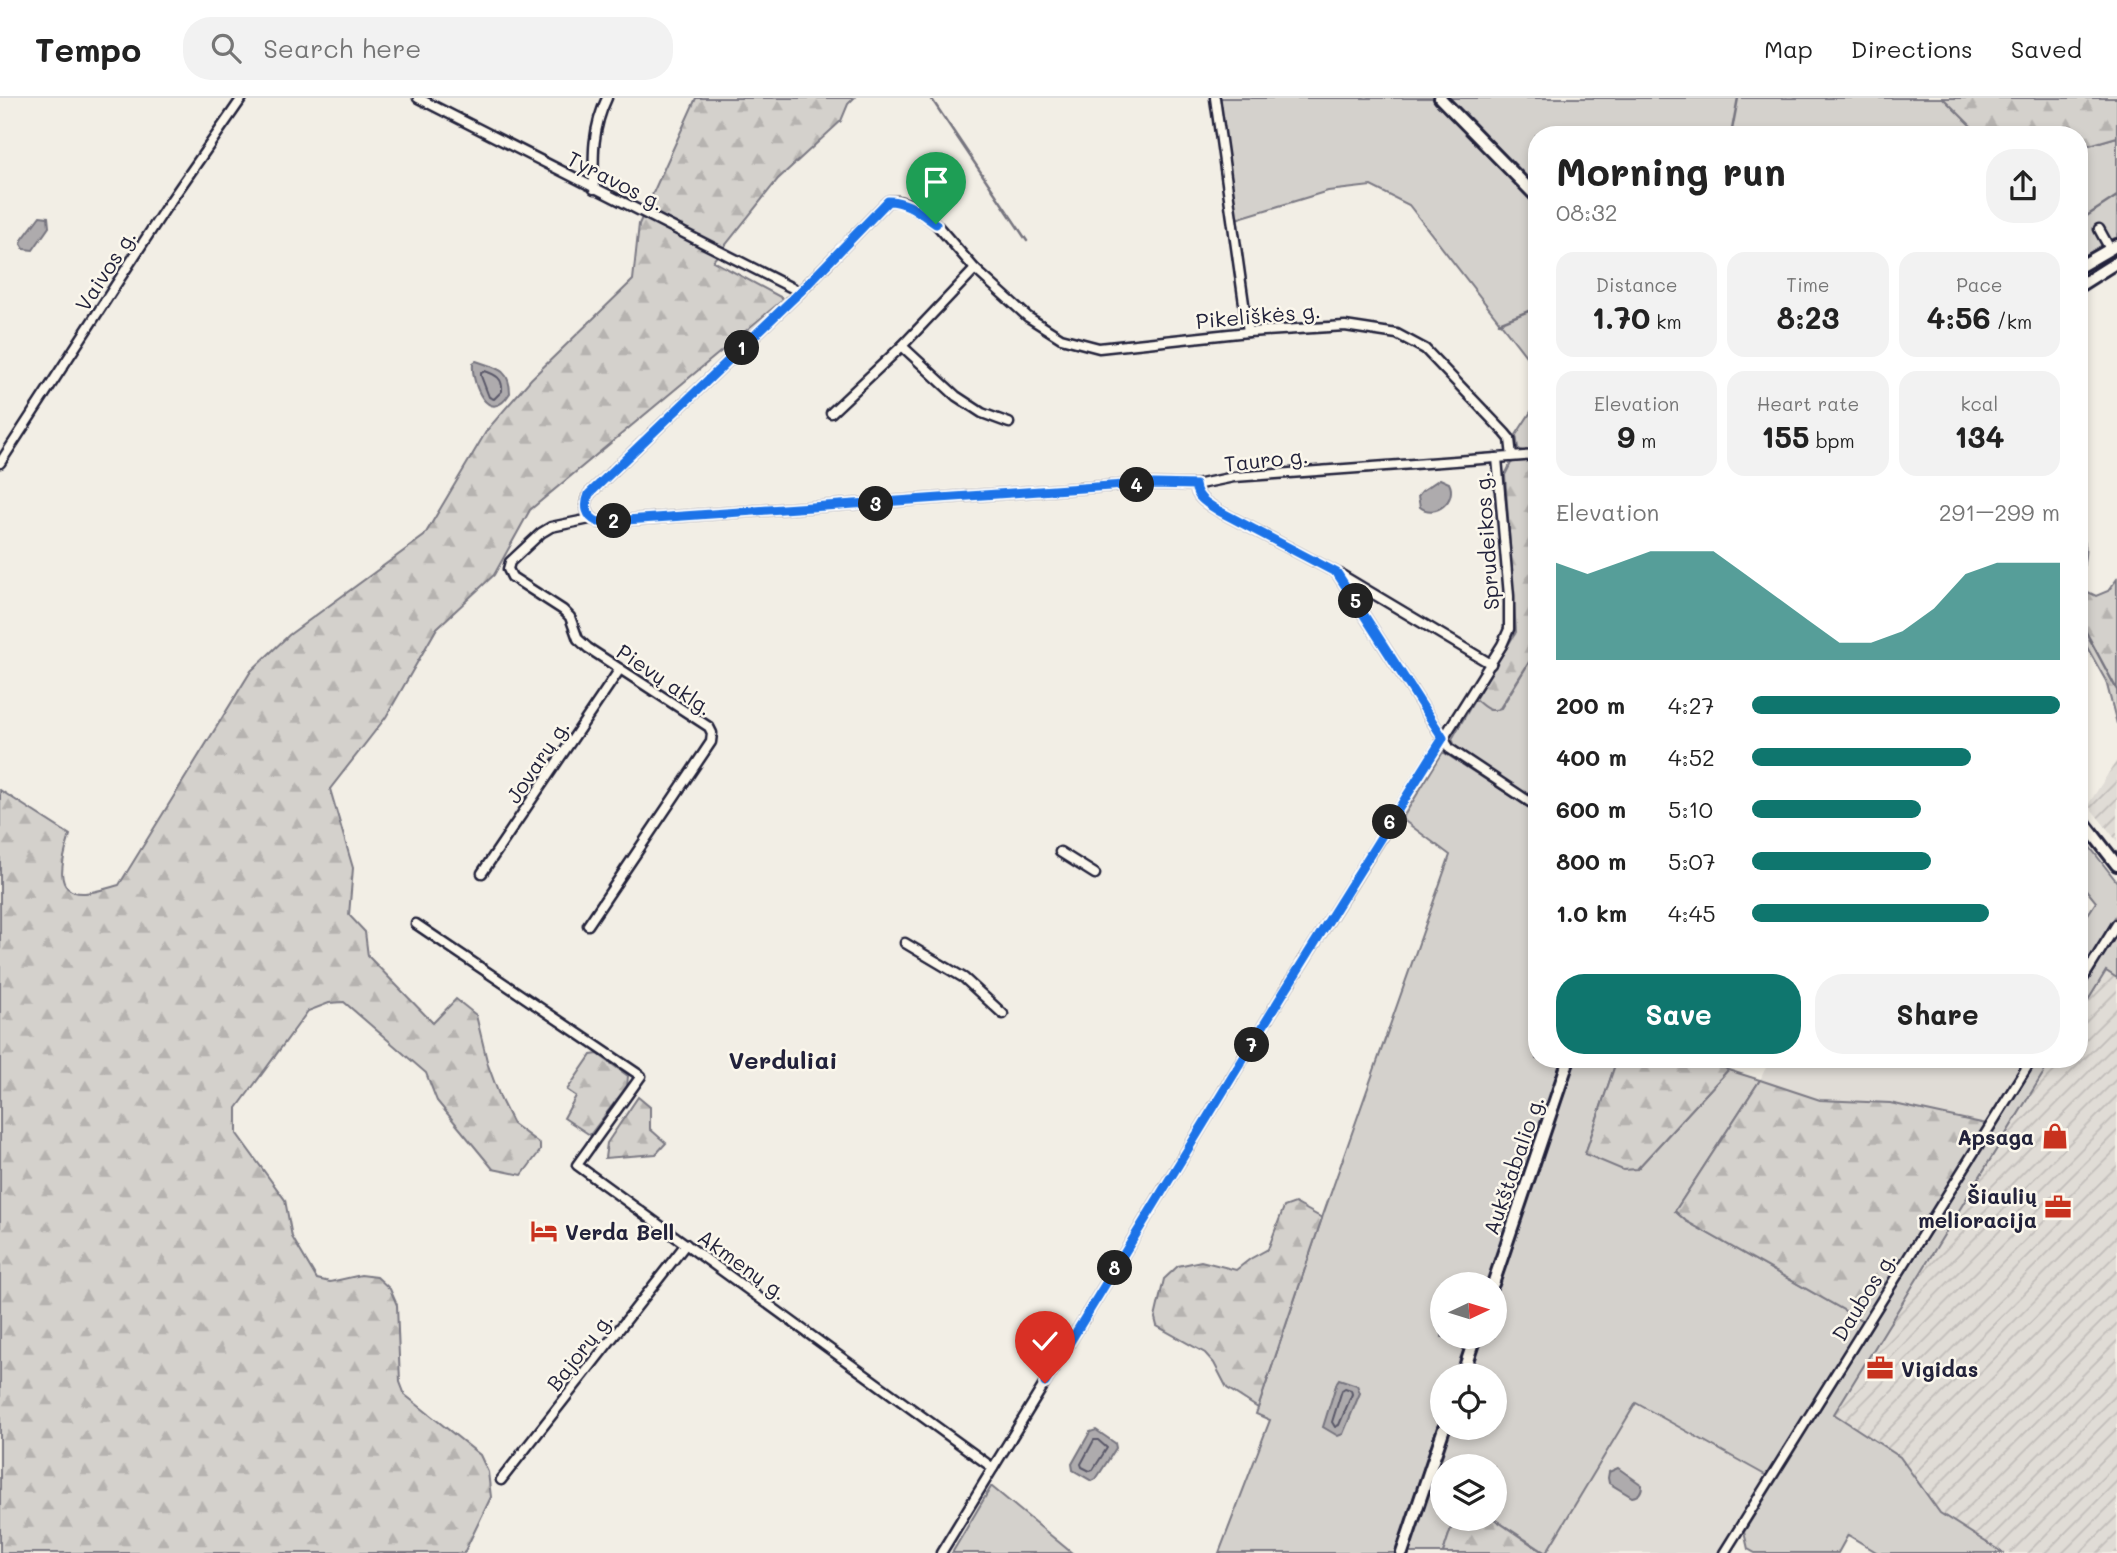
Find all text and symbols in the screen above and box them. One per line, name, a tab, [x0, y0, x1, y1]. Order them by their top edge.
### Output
search box	[183, 17, 673, 80]
text: Tempo	[35, 27, 141, 70]
icon: search	[207, 29, 245, 67]
text: Search here	[263, 31, 421, 65]
text: Map	[1764, 33, 1813, 64]
text: Directions	[1851, 33, 1973, 64]
text: Saved	[2011, 33, 2082, 64]
street label: Tyravos g.	[563, 144, 669, 216]
text: Morning run	[1556, 146, 1786, 196]
button: share	[1986, 149, 2060, 223]
pin	[906, 152, 966, 224]
icon: arrive	[917, 163, 955, 201]
text: 08:32	[1556, 197, 1618, 227]
street label: Vaivos g.	[69, 224, 141, 316]
text: Distance	[1596, 272, 1678, 297]
text: Time	[1786, 272, 1830, 297]
text: Pace	[1956, 272, 2003, 297]
street label: Pikeliškės g.	[1194, 296, 1322, 334]
text: 1.70	[1592, 297, 1650, 337]
text: 8:23	[1777, 297, 1839, 337]
text: 4:56	[1927, 297, 1991, 337]
text: km	[1650, 309, 1682, 334]
text: /km	[1991, 309, 2032, 334]
pin: 1	[724, 330, 760, 366]
text: 1	[737, 335, 746, 360]
text: Elevation	[1594, 391, 1679, 416]
text: Heart rate	[1757, 391, 1859, 416]
text: kcal	[1960, 391, 1998, 416]
text: 9	[1617, 416, 1635, 456]
text: 155	[1761, 416, 1810, 456]
text: 134	[1954, 416, 2004, 456]
text: m	[1635, 428, 1656, 453]
text: bpm	[1810, 428, 1855, 453]
street label: Tauro g.	[1223, 441, 1309, 477]
pin: 4	[1120, 468, 1154, 502]
street label: Sprudeikos g.	[1468, 471, 1504, 611]
text: 4	[1130, 472, 1143, 497]
pin: 3	[858, 486, 894, 522]
text: 3	[870, 491, 881, 516]
text: Elevation	[1556, 497, 1659, 527]
text: 291–299 m	[1939, 497, 2060, 527]
pin: 2	[596, 504, 632, 538]
text: 2	[608, 508, 619, 533]
pin: 5	[1338, 584, 1374, 618]
text: 5	[1350, 588, 1361, 613]
street label: Pievų aklg.	[612, 637, 718, 721]
text: 200 m	[1556, 690, 1625, 720]
text: 4:27	[1668, 690, 1714, 720]
street label: Jovarų g.	[499, 714, 575, 808]
text: 400 m	[1556, 742, 1627, 772]
text: 4:52	[1668, 742, 1715, 772]
text: 600 m	[1556, 794, 1626, 824]
text: 5:10	[1668, 794, 1713, 824]
pin: 6	[1372, 804, 1408, 840]
text: 6	[1384, 809, 1395, 834]
text: 800 m	[1556, 846, 1626, 876]
text: 5:07	[1668, 846, 1716, 876]
text: 1.0 km	[1556, 898, 1627, 928]
text: 4:45	[1668, 898, 1716, 928]
button: Save	[1556, 974, 1801, 1054]
button: Share	[1815, 974, 2060, 1054]
pin: 7	[1234, 1028, 1270, 1062]
text: 7	[1246, 1032, 1257, 1057]
district label: Verduliai	[728, 1044, 838, 1075]
street label: Aukštabalio g.	[1477, 1092, 1549, 1238]
shop icon: Apsaga	[2040, 1121, 2070, 1151]
place label: Apsaga	[1957, 1123, 2034, 1150]
place label: Šiaulių melioracija	[1918, 1182, 2037, 1233]
office icon: Šiaulių melioracija	[2043, 1192, 2073, 1222]
hotel icon: Verda Bell	[529, 1216, 559, 1246]
place label: Verda Bell	[565, 1218, 674, 1245]
street label: Akmenų g.	[693, 1223, 793, 1305]
street label: Daubos g.	[1825, 1246, 1901, 1346]
pin: 8	[1098, 1250, 1132, 1286]
text: 8	[1109, 1255, 1120, 1280]
north arrow	[1430, 1272, 1507, 1349]
map controls	[1430, 1272, 1507, 1531]
street label: Bajorų g.	[540, 1306, 618, 1396]
pin	[1015, 1311, 1075, 1383]
icon: check	[1026, 1322, 1064, 1360]
office icon: Vigidas	[1865, 1353, 1895, 1383]
place label: Vigidas	[1901, 1355, 1978, 1382]
button: locate	[1430, 1363, 1507, 1440]
button: layers	[1430, 1454, 1507, 1531]

